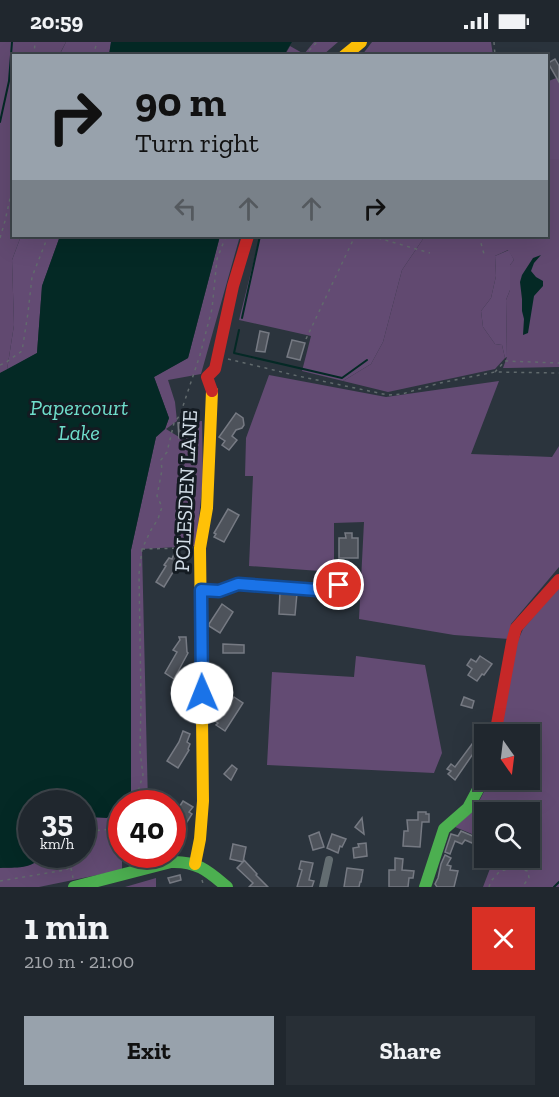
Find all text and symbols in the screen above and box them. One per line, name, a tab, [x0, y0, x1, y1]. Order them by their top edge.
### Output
text: 20:59	[30, 8, 83, 35]
text: 90 m	[135, 76, 226, 127]
icon: right	[36, 78, 114, 156]
text: Turn right	[135, 127, 259, 159]
icon: left	[169, 192, 202, 225]
icon: ahead	[232, 192, 265, 225]
icon: ahead	[295, 192, 328, 225]
icon: right	[358, 192, 391, 225]
water label: Papercourt Lake	[30, 394, 129, 446]
street label: POLESDEN LANE	[169, 409, 202, 573]
pin	[313, 559, 364, 610]
icon: arrive	[322, 568, 355, 601]
position arrow	[170, 661, 234, 725]
north arrow	[474, 724, 540, 790]
map controls	[474, 724, 540, 868]
speed limit sign: 40	[108, 790, 186, 868]
button: search	[474, 802, 540, 868]
text: 35	[41, 804, 73, 840]
text: km/h	[40, 835, 74, 853]
text: 1 min	[24, 905, 109, 948]
button: close	[472, 907, 535, 970]
text: 210 m · 21:00	[24, 949, 134, 973]
button: Exit	[24, 1016, 274, 1085]
button: Share	[286, 1016, 535, 1085]

